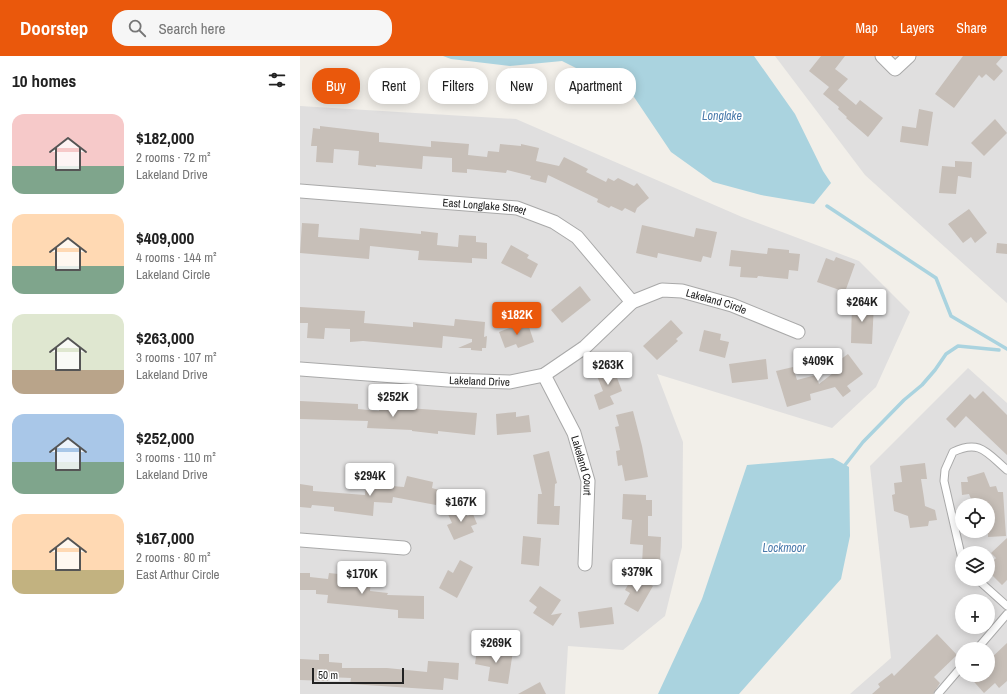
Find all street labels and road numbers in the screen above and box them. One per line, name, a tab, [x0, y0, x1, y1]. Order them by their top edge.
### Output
street label: East Longlake Street	[442, 195, 529, 218]
street label: Lakeland Circle	[684, 285, 749, 317]
street label: Lakeland Drive	[449, 373, 510, 389]
street label: Lakeland Court	[568, 434, 595, 496]

